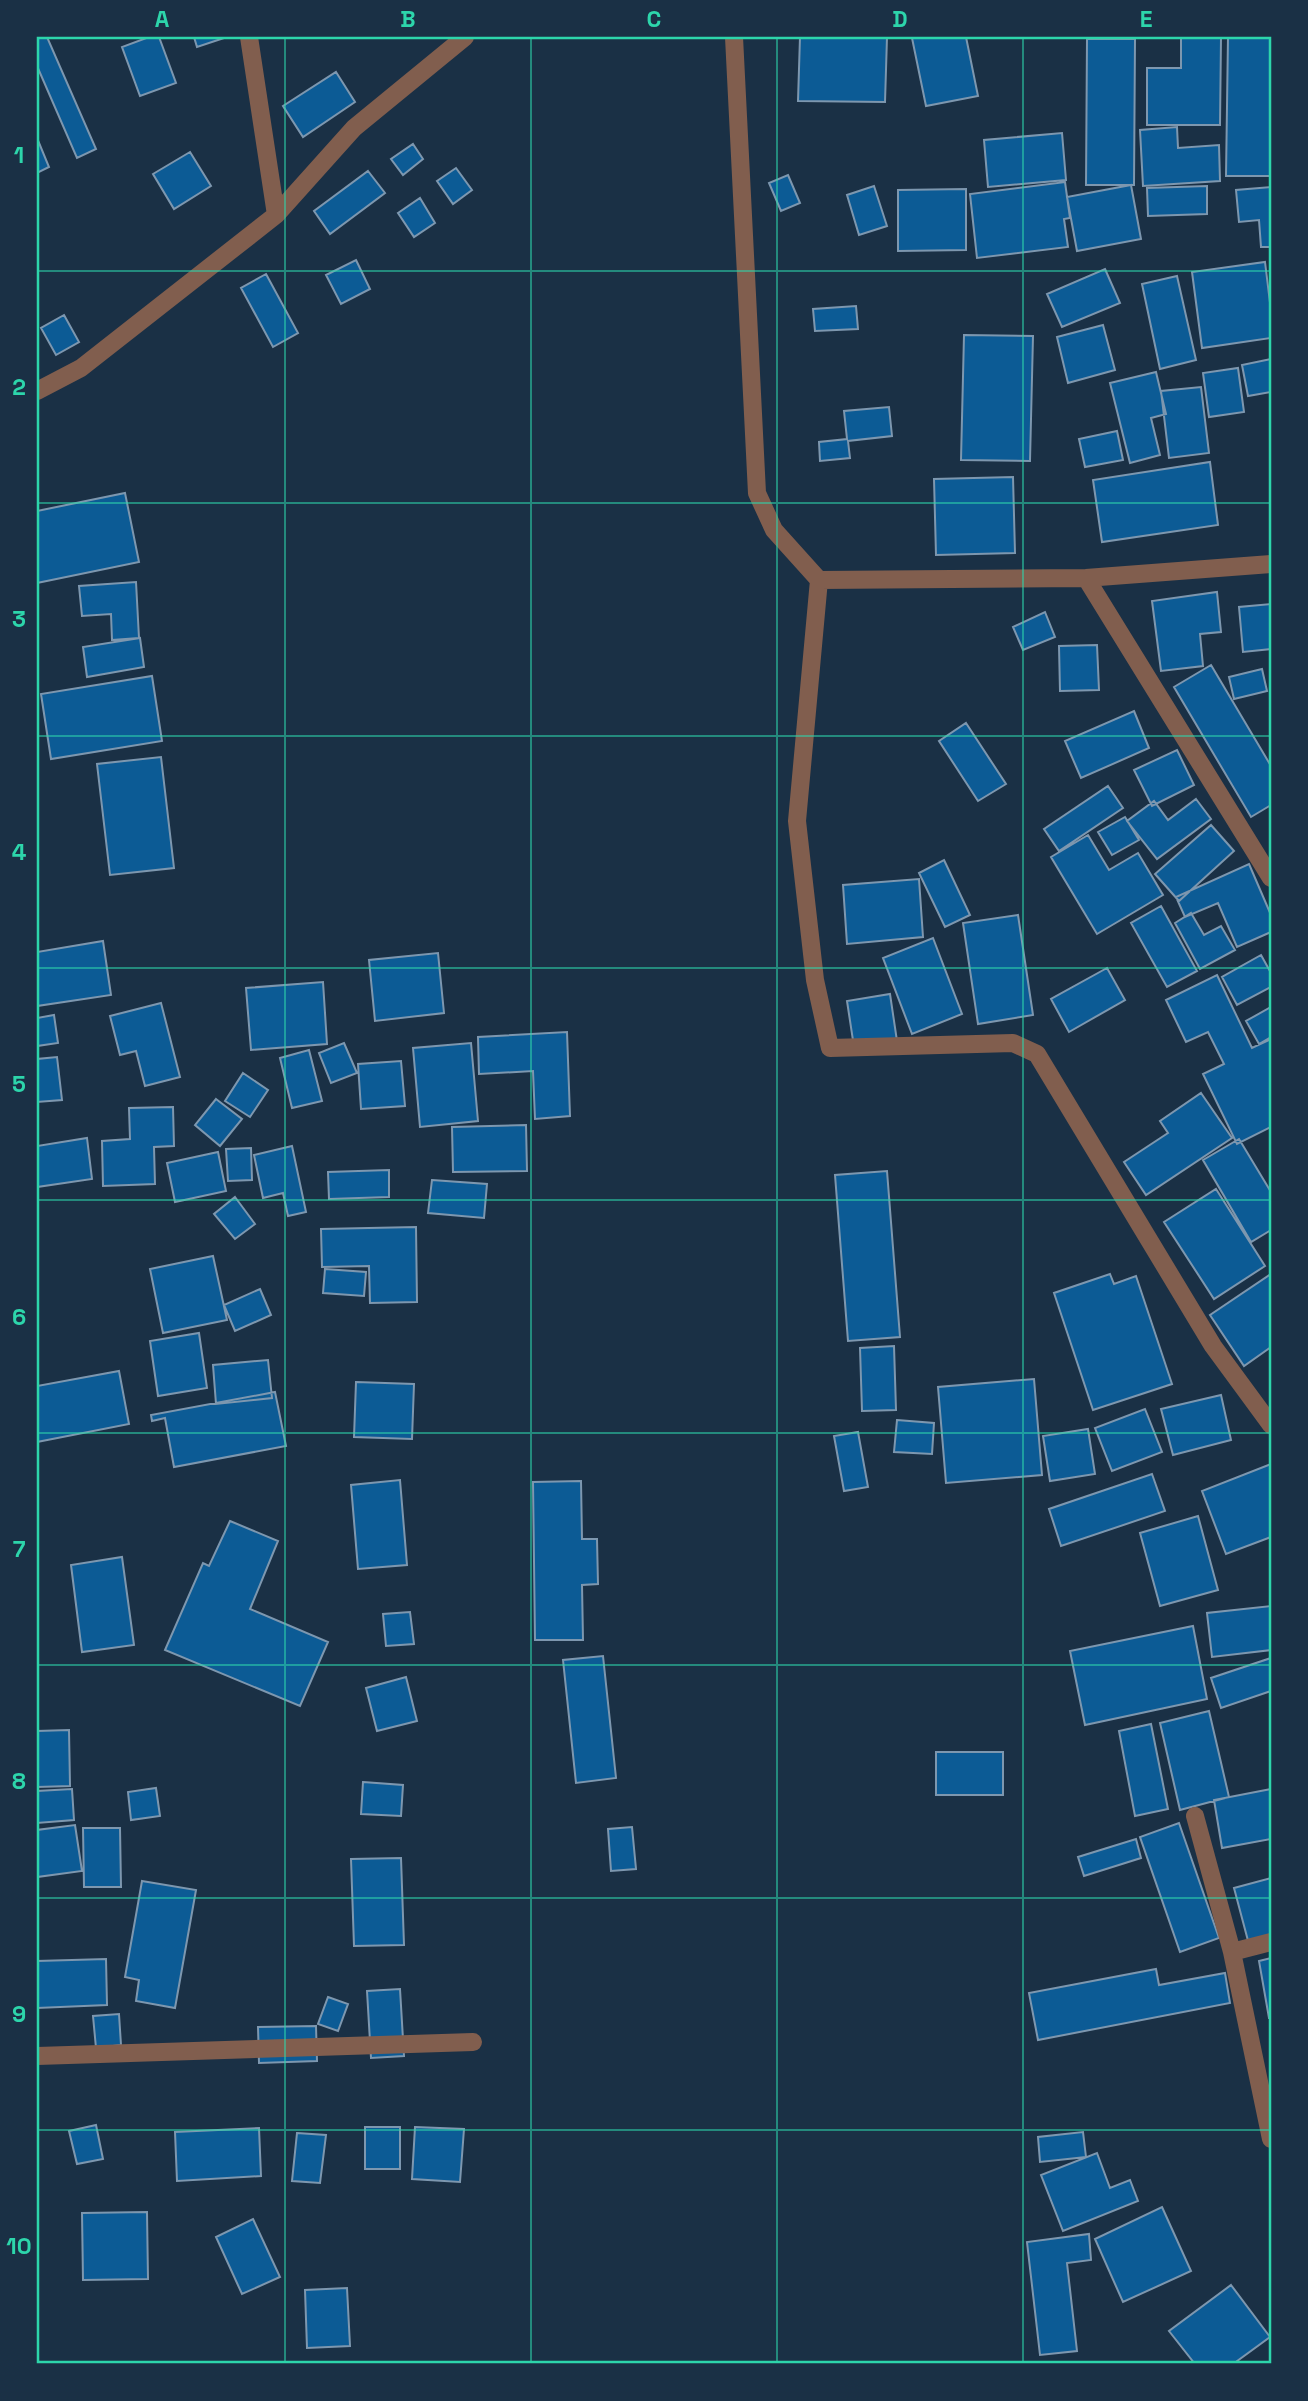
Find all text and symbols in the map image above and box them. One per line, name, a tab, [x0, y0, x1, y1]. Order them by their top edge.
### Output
text: A	[155, 4, 170, 34]
text: B	[400, 4, 416, 34]
text: C	[647, 4, 661, 34]
text: D	[892, 4, 908, 34]
text: E	[1140, 4, 1152, 34]
text: 1	[14, 140, 24, 170]
text: 2	[12, 372, 26, 402]
text: 3	[12, 604, 26, 634]
text: 4	[12, 837, 27, 867]
text: 5	[12, 1069, 26, 1099]
text: 6	[12, 1302, 26, 1332]
text: 7	[13, 1534, 26, 1564]
text: 8	[12, 1766, 26, 1796]
text: 9	[12, 1999, 26, 2029]
text: 10	[6, 2231, 32, 2261]

